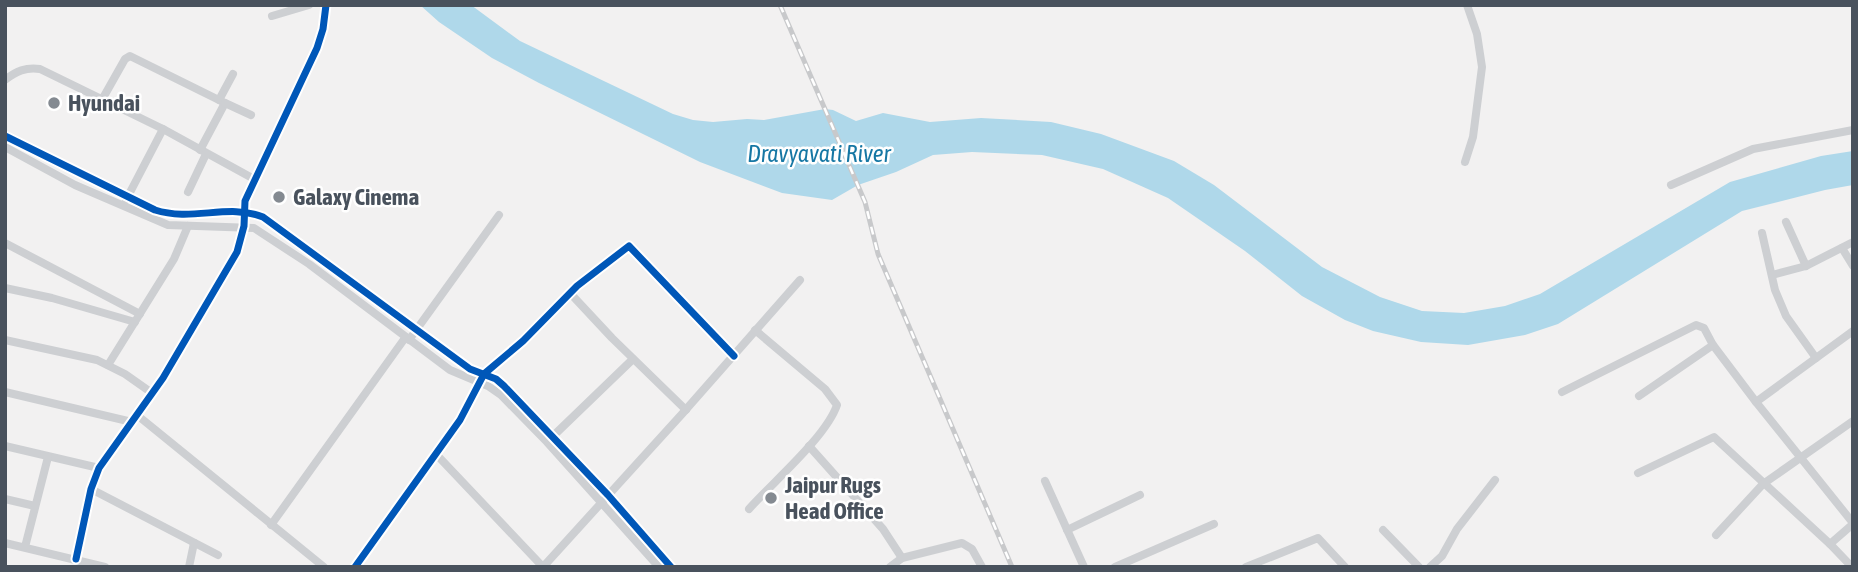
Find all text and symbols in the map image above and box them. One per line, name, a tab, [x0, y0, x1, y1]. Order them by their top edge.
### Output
place label: Hyundai	[68, 90, 140, 116]
marker: Hyundai	[46, 95, 62, 111]
water label: Dravyavati River	[747, 140, 892, 167]
place label: Galaxy Cinema	[293, 184, 419, 210]
marker: Galaxy Cinema	[271, 189, 287, 205]
place label: Jaipur Rugs Head Office	[784, 472, 884, 524]
marker: Jaipur Rugs Head Office	[763, 490, 779, 506]

